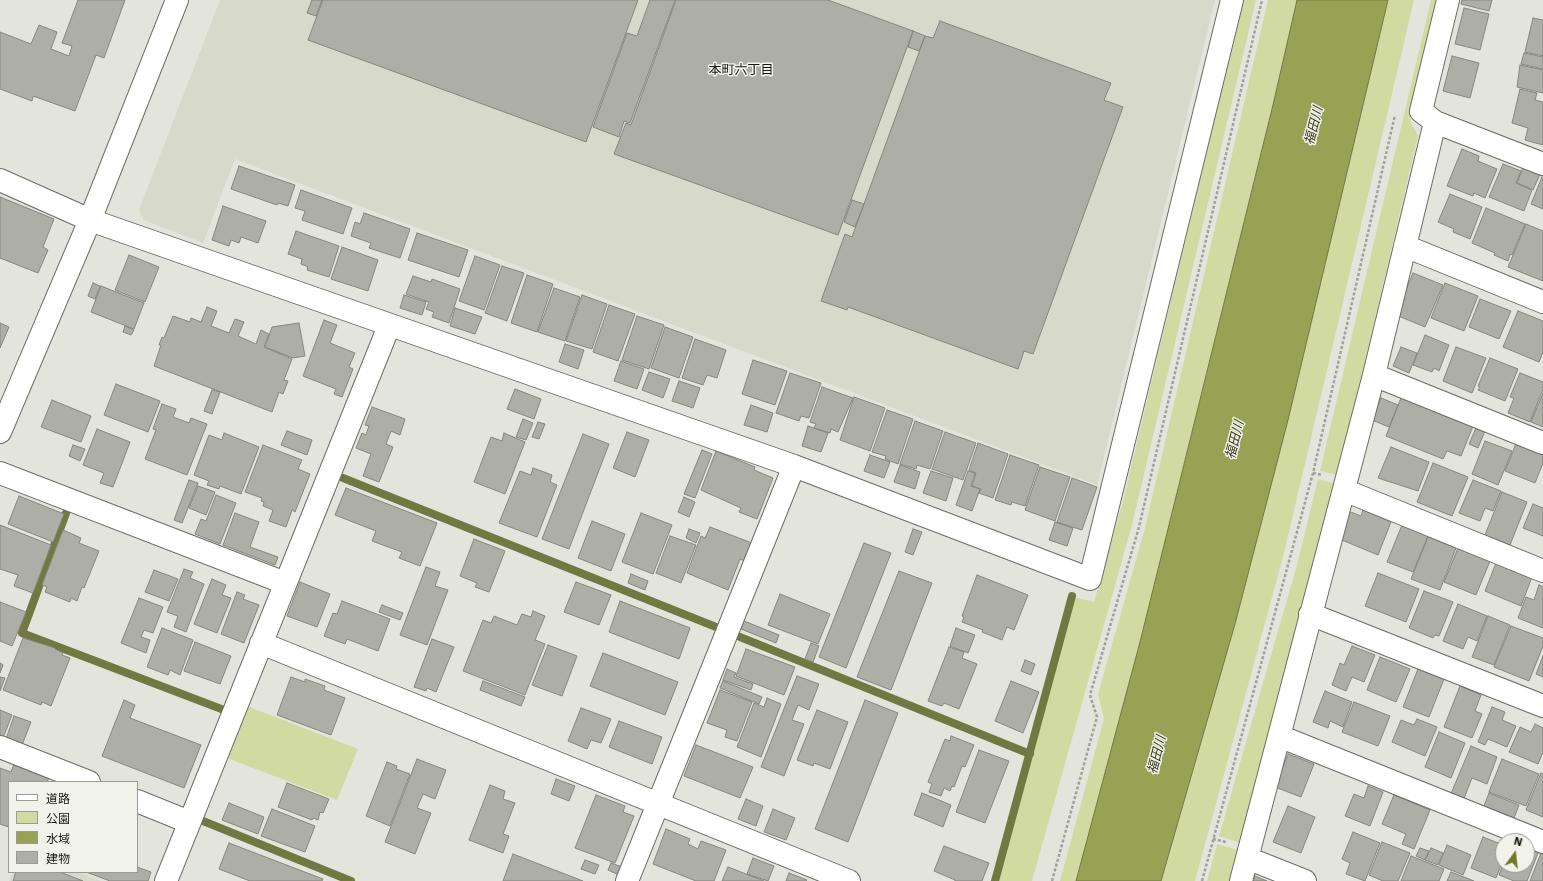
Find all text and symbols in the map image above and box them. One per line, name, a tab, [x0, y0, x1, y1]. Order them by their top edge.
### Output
district label: 本町六丁目	[709, 62, 773, 78]
water label: 福田川	[1302, 105, 1326, 147]
water label: 福田川	[1223, 419, 1247, 461]
water label: 福田川	[1145, 734, 1169, 776]
legend	[8, 781, 138, 873]
text: 道路	[46, 792, 70, 806]
text: 公園	[46, 812, 70, 826]
text: 水域	[46, 832, 70, 846]
north arrow	[1495, 833, 1535, 873]
text: N	[1512, 835, 1524, 849]
text: 建物	[46, 852, 70, 866]

